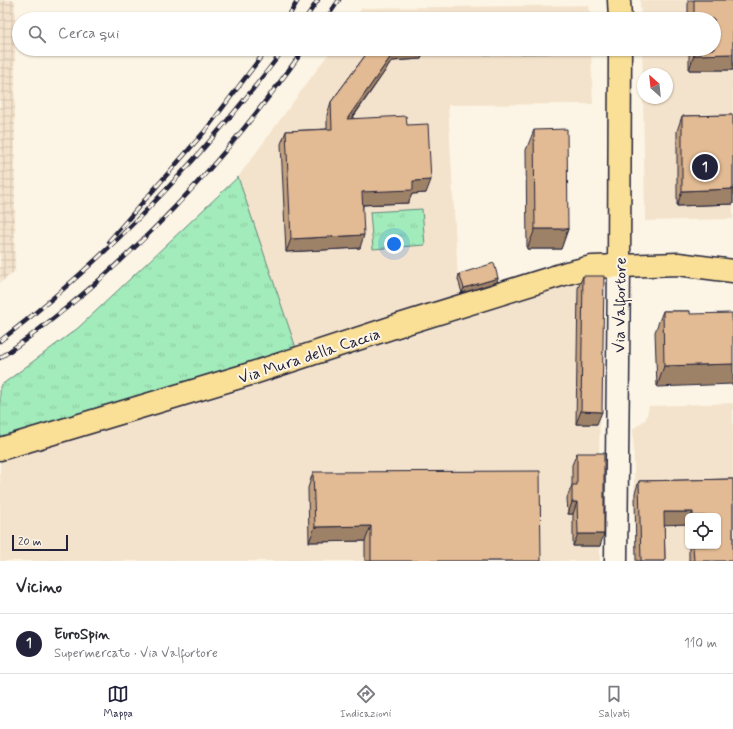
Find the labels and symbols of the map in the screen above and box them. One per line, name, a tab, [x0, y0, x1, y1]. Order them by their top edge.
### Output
north arrow	[637, 68, 673, 104]
pin: 1	[692, 152, 718, 182]
your location	[384, 234, 404, 254]
street label: Via Valfortore	[609, 257, 634, 353]
street label: Via Mura della Caccia	[236, 323, 383, 389]
scale bar	[12, 533, 68, 552]

